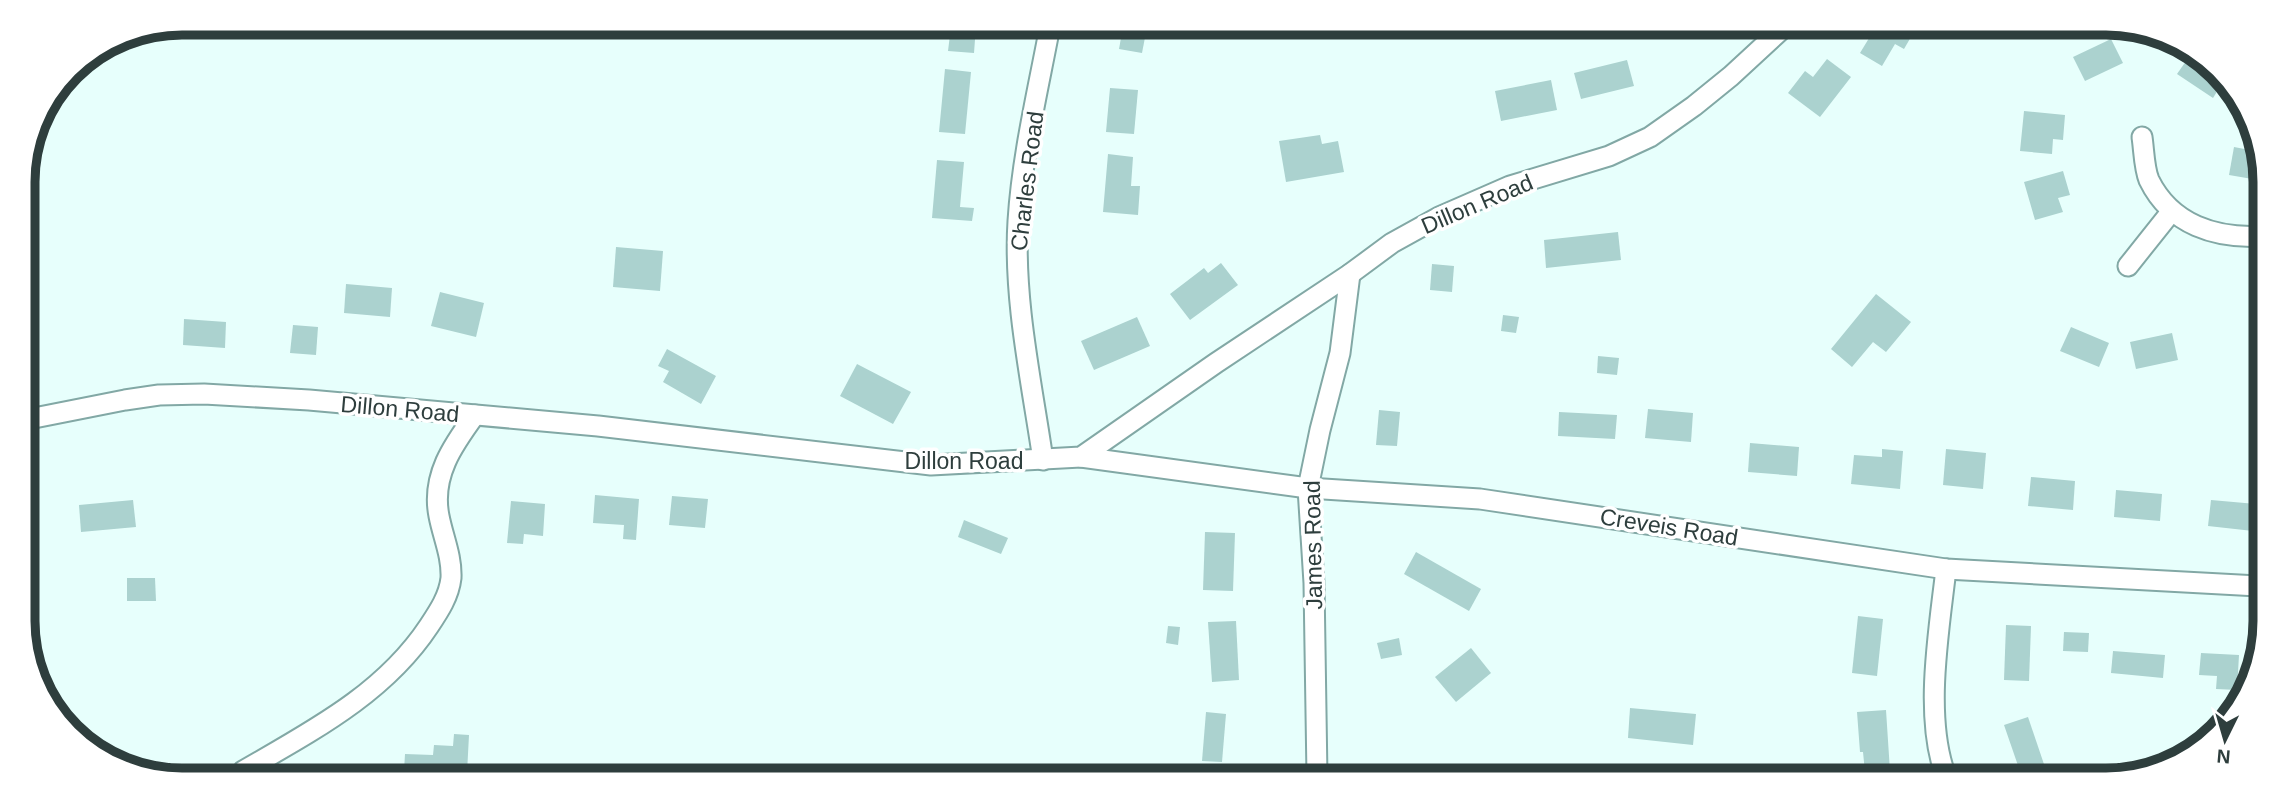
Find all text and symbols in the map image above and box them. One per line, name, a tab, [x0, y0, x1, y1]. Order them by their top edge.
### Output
street label: Charles Road	[1006, 110, 1048, 252]
street label: Dillon Road	[1417, 169, 1537, 239]
street label: Dillon Road	[340, 391, 460, 427]
street label: Dillon Road	[905, 448, 1023, 474]
street label: James Road	[1299, 480, 1327, 610]
street label: Creveis Road	[1598, 503, 1740, 551]
north arrow	[2190, 705, 2260, 775]
text: N	[2216, 745, 2231, 767]

